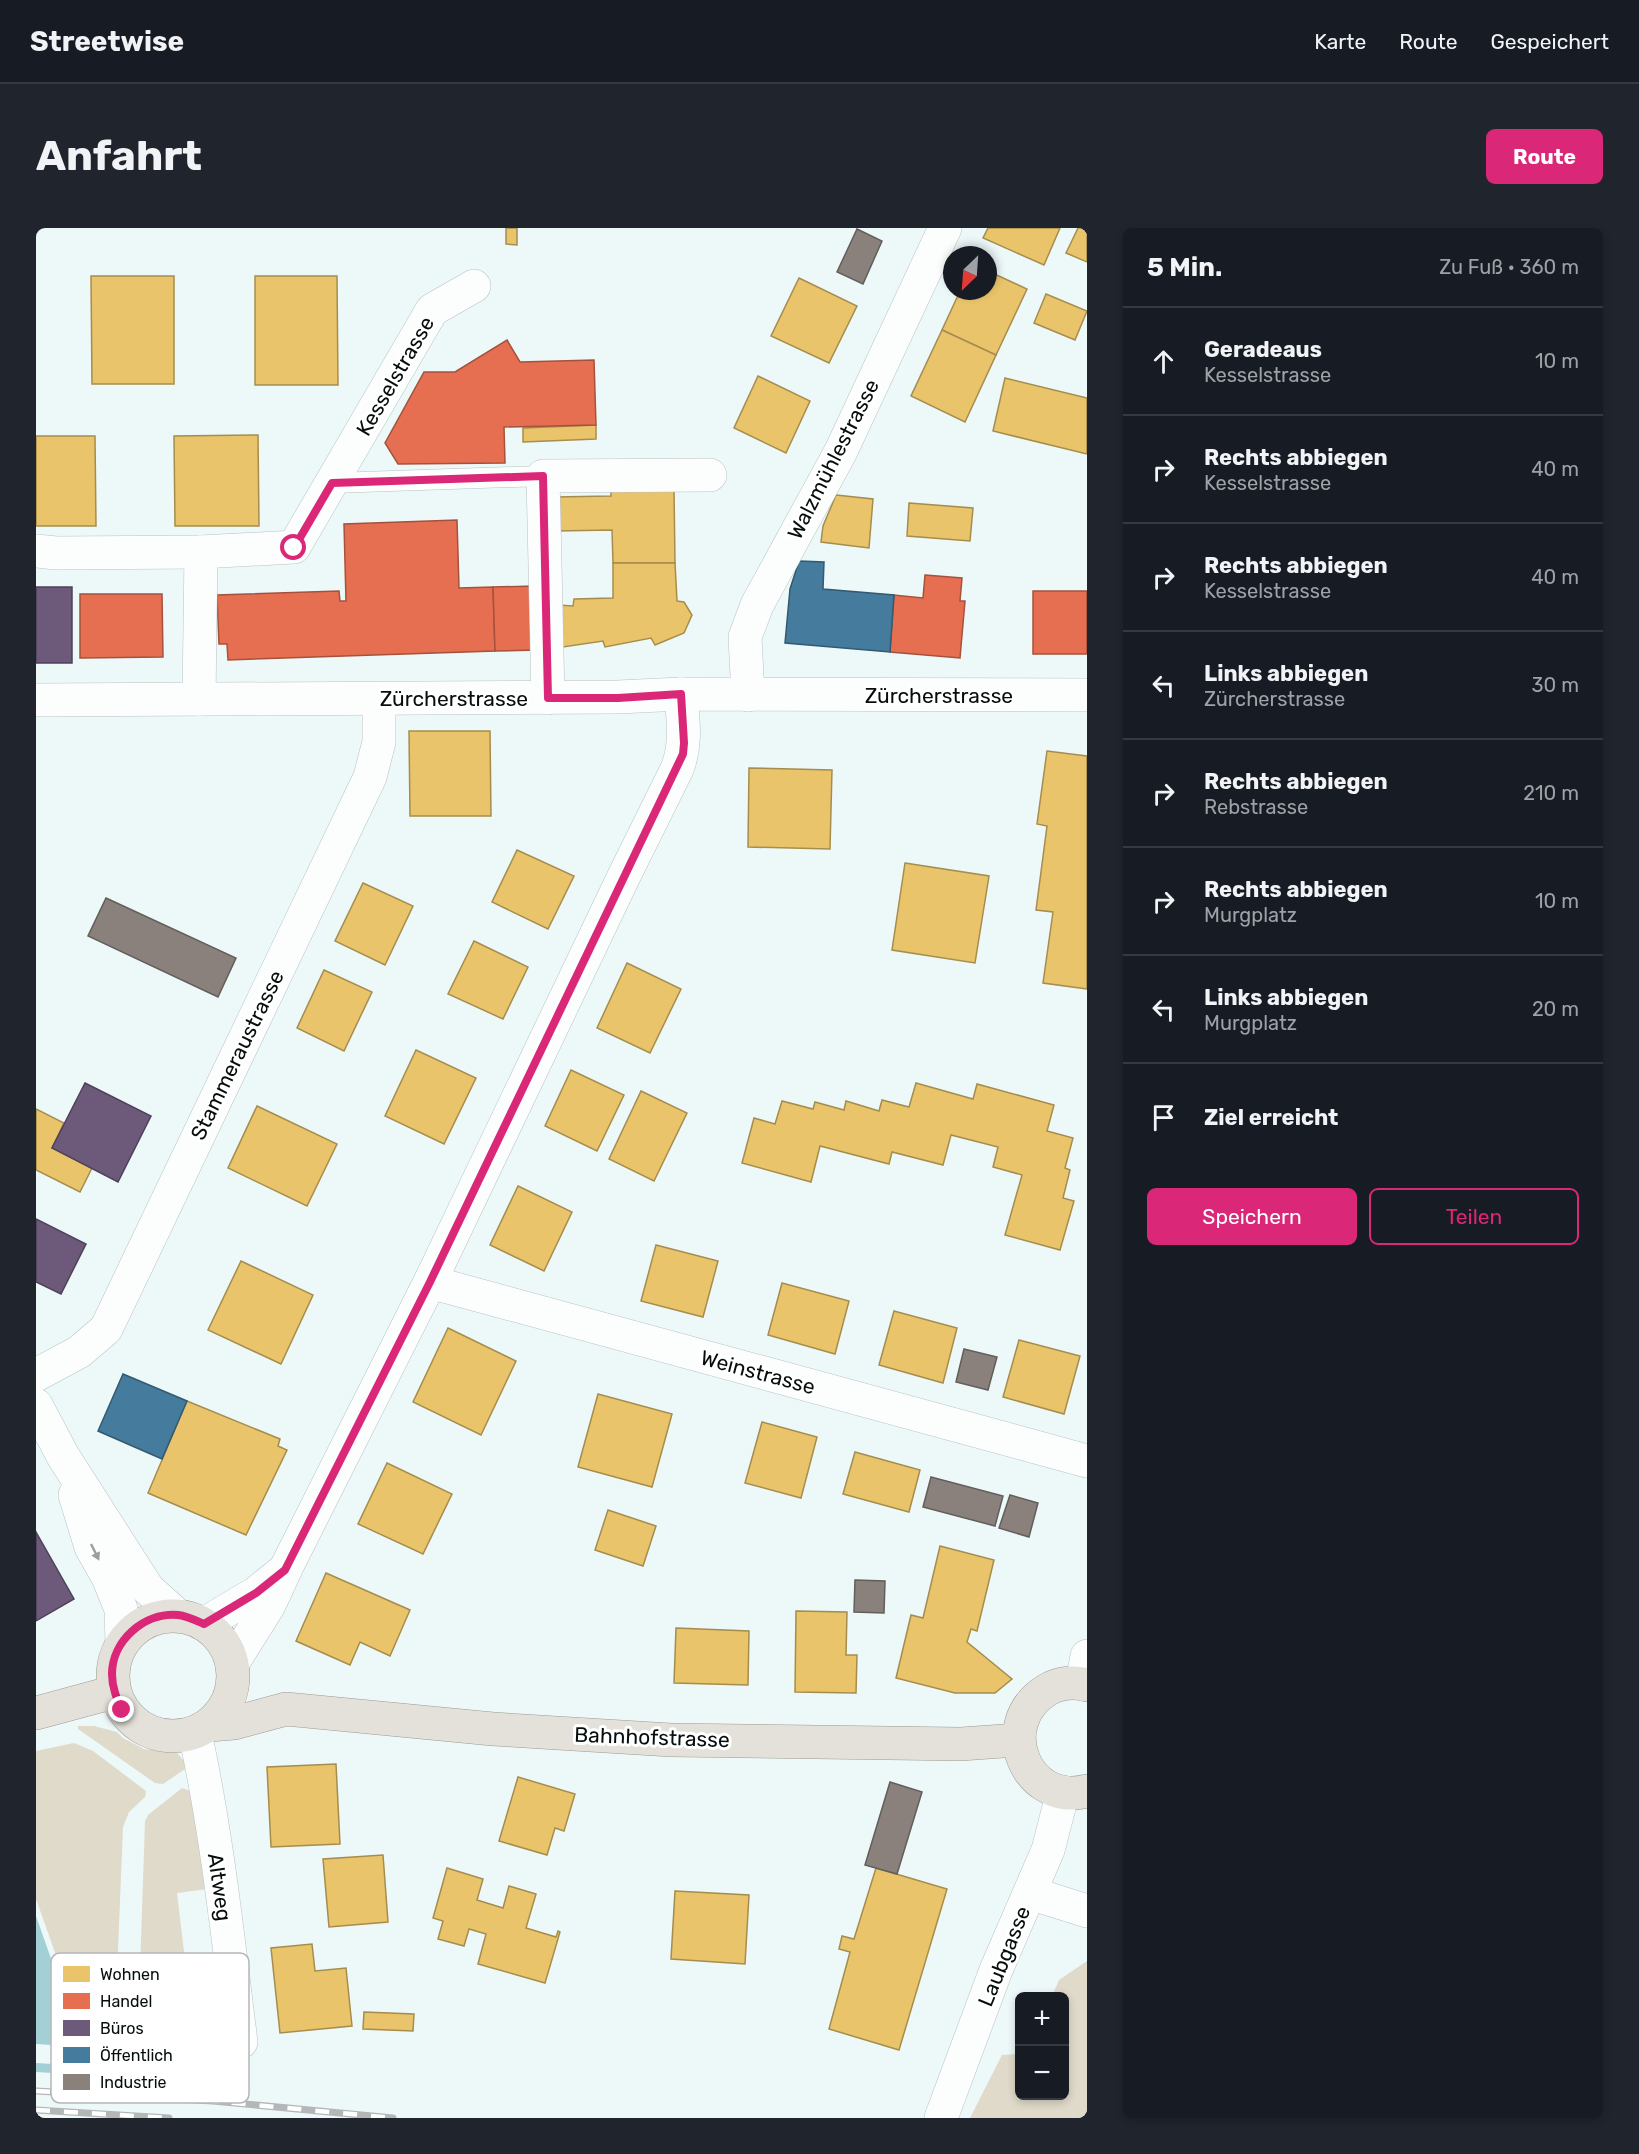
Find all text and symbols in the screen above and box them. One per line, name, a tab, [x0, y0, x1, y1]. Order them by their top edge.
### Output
text: Streetwise	[30, 25, 184, 58]
text: Karte	[1314, 29, 1366, 54]
text: Route	[1399, 29, 1458, 54]
text: Gespeichert	[1491, 29, 1609, 54]
button: Route	[1486, 129, 1603, 184]
text: Anfahrt	[36, 131, 202, 181]
north arrow	[943, 246, 997, 300]
text: 5 Min.	[1147, 252, 1222, 283]
text: Zu Fuß · 360 m	[1439, 255, 1579, 279]
street label: Kesselstrasse	[351, 312, 439, 440]
text: Geradeaus	[1204, 336, 1322, 363]
icon: ahead	[1147, 345, 1180, 378]
text: 10 m	[1535, 349, 1579, 373]
text: Kesselstrasse	[1204, 363, 1331, 387]
street label: Walzmühlestrasse	[782, 375, 884, 543]
text: Rechts abbiegen	[1204, 444, 1388, 471]
icon: right	[1147, 453, 1180, 486]
text: 40 m	[1531, 457, 1579, 481]
text: Kesselstrasse	[1204, 471, 1331, 495]
route start	[280, 534, 306, 560]
text: Rechts abbiegen	[1204, 552, 1388, 579]
icon: right	[1147, 561, 1180, 594]
text: 40 m	[1531, 565, 1579, 589]
text: Kesselstrasse	[1204, 579, 1331, 603]
text: Links abbiegen	[1204, 660, 1368, 687]
icon: left	[1147, 669, 1180, 702]
text: 30 m	[1532, 673, 1579, 697]
street label: Zürcherstrasse	[865, 683, 1013, 708]
street label: Zürcherstrasse	[380, 686, 528, 711]
text: Zürcherstrasse	[1204, 687, 1345, 711]
text: Rechts abbiegen	[1204, 768, 1388, 795]
icon: right	[1147, 777, 1180, 810]
text: 210 m	[1523, 781, 1579, 805]
text: Rebstrasse	[1204, 795, 1308, 819]
text: Rechts abbiegen	[1204, 876, 1388, 903]
icon: right	[1147, 885, 1180, 918]
text: 10 m	[1535, 889, 1579, 913]
text: Murgplatz	[1204, 903, 1297, 927]
street label: Stammeraustrasse	[185, 966, 289, 1144]
text: Links abbiegen	[1204, 984, 1368, 1011]
icon: left	[1147, 993, 1180, 1026]
text: 20 m	[1532, 997, 1579, 1021]
text: Murgplatz	[1204, 1011, 1297, 1035]
icon: arrive	[1147, 1101, 1180, 1134]
text: Ziel erreicht	[1204, 1104, 1338, 1131]
button: Speichern	[1147, 1188, 1357, 1245]
button: Teilen	[1369, 1188, 1579, 1245]
street label: Weinstrasse	[698, 1345, 818, 1399]
one-way arrow	[90, 1543, 99, 1560]
route end	[108, 1696, 134, 1722]
street label: Bahnhofstrasse	[574, 1722, 730, 1752]
street label: Altweg	[203, 1851, 237, 1923]
street label: Laubgasse	[973, 1902, 1035, 2010]
legend	[51, 1953, 249, 2103]
text: Wohnen	[100, 1965, 160, 1984]
text: Handel	[100, 1992, 152, 2011]
map controls	[1015, 1992, 1069, 2100]
button: +	[1015, 1992, 1069, 2046]
text: Büros	[100, 2019, 144, 2038]
text: Öffentlich	[100, 2046, 173, 2065]
button: −	[1015, 2046, 1069, 2100]
text: Industrie	[100, 2073, 167, 2092]

